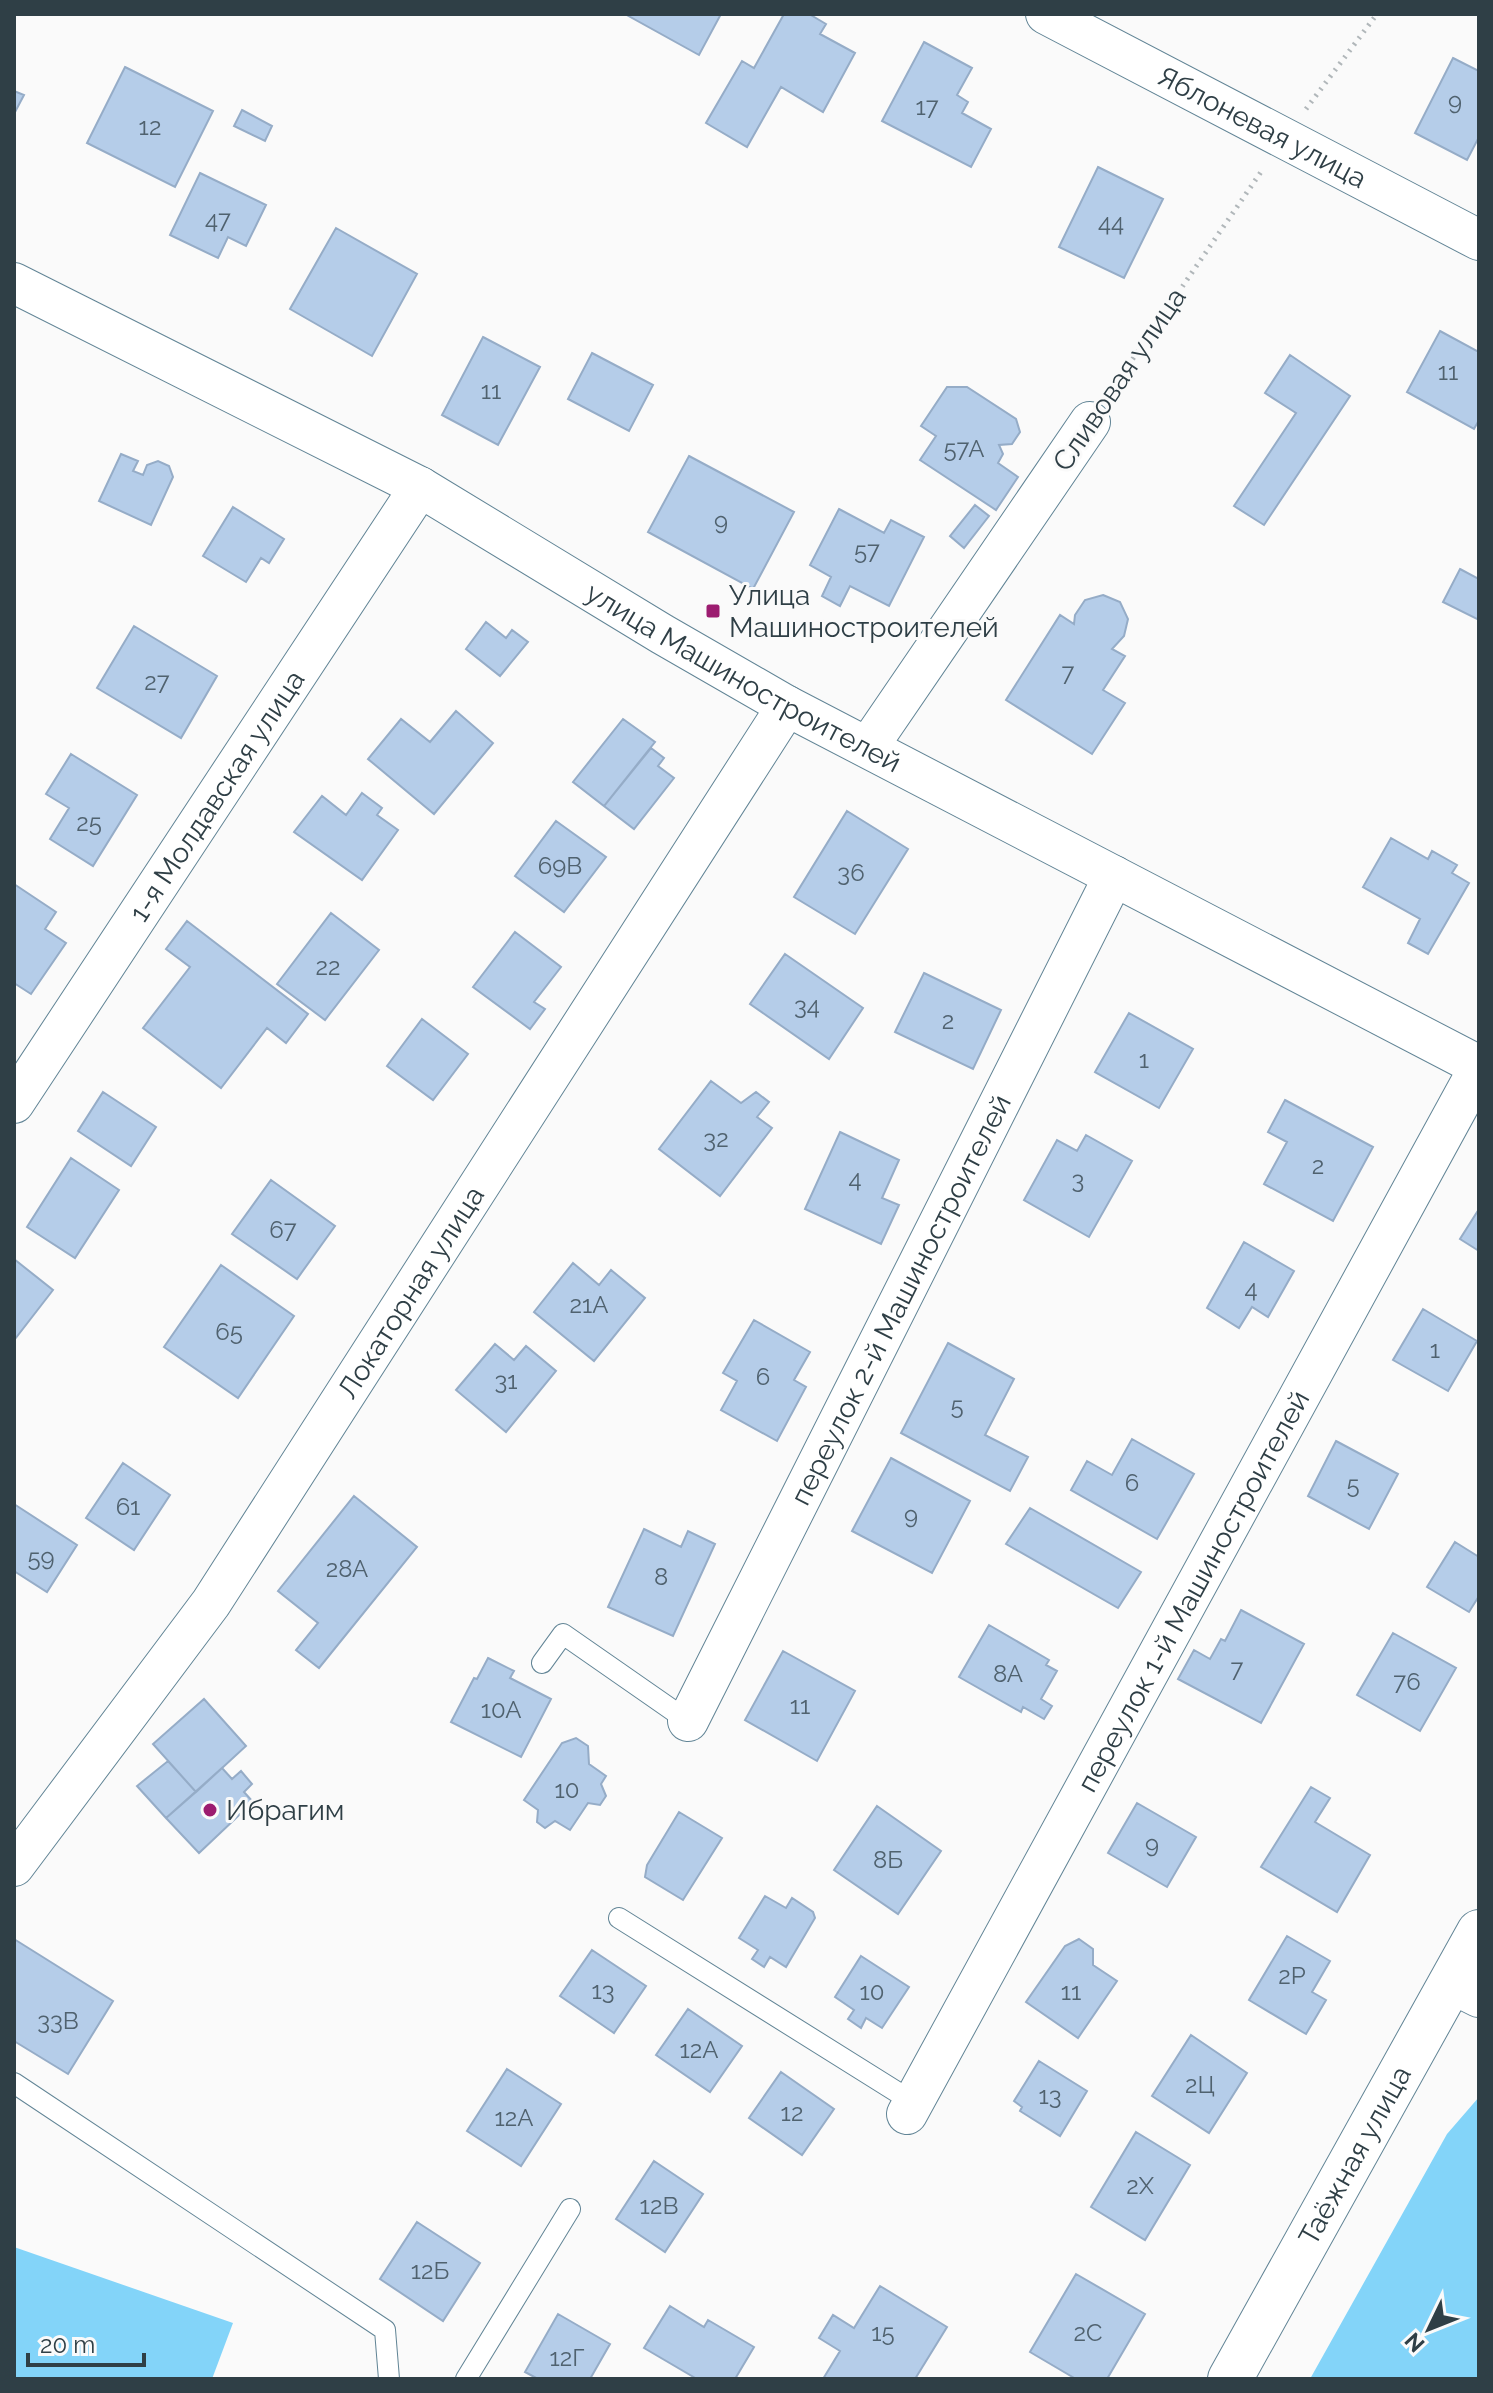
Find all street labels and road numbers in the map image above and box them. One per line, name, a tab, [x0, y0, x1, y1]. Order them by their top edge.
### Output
street label: Яблоневая улица	[1152, 59, 1372, 195]
street label: Сливовая улица	[1046, 281, 1193, 477]
street label: улица Машиностроителей	[580, 576, 906, 779]
street label: 1-я Молдавская улица	[122, 664, 312, 928]
street label: переулок 2-й Машиностроителей	[784, 1089, 1018, 1510]
street label: Локаторная улица	[331, 1180, 491, 1405]
street label: переулок 1-й Машиностроителей	[1070, 1385, 1316, 1798]
street label: Таёжная улица	[1292, 2060, 1418, 2251]

